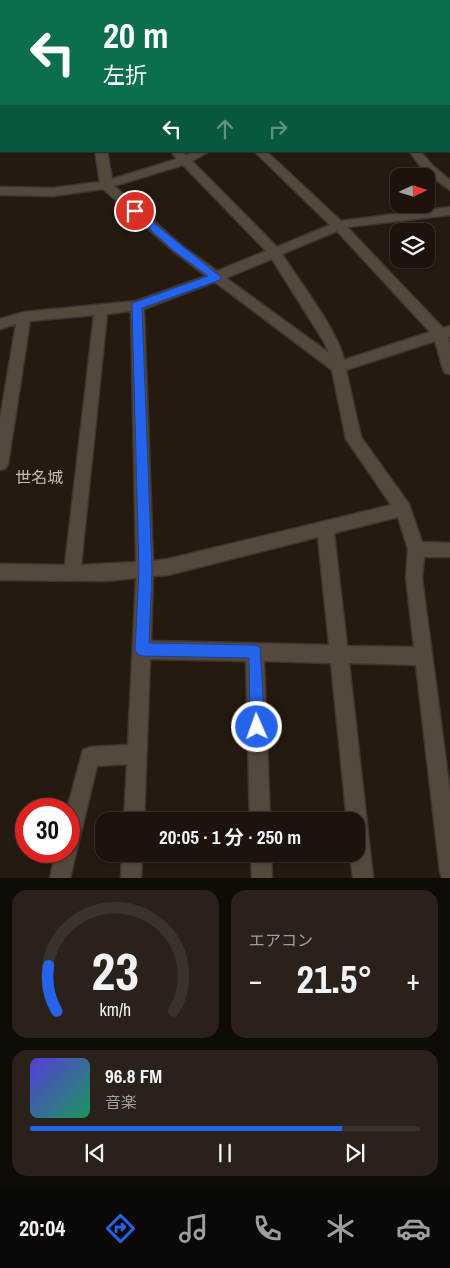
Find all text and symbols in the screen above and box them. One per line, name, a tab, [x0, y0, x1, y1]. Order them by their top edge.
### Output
text: 20 m	[103, 12, 168, 59]
icon: left	[20, 20, 85, 85]
text: 左折	[103, 60, 147, 90]
icon: left	[158, 115, 186, 143]
icon: ahead	[211, 115, 239, 143]
icon: right	[264, 115, 292, 143]
north arrow	[390, 168, 435, 212]
map controls	[390, 168, 435, 268]
pin	[114, 190, 156, 232]
icon: arrive	[121, 197, 149, 225]
button: layers	[390, 223, 435, 268]
district label: 世名城	[15, 466, 63, 488]
position arrow	[230, 700, 282, 752]
speed limit sign: 30	[15, 798, 80, 863]
text: 20:05 · 1 分 · 250 m	[159, 824, 301, 850]
text: エアコン	[249, 929, 313, 951]
text: 23	[92, 936, 139, 1006]
text: 21.5°	[297, 954, 372, 1005]
text: −	[249, 961, 262, 999]
text: +	[407, 961, 420, 999]
text: km/h	[100, 998, 131, 1022]
text: 96.8 FM	[105, 1063, 162, 1089]
text: 音楽	[105, 1091, 137, 1113]
icon: previous	[81, 1139, 109, 1167]
icon: pause	[211, 1139, 239, 1167]
icon: next	[341, 1139, 369, 1167]
icon: directions	[103, 1211, 138, 1246]
icon: music	[176, 1211, 211, 1246]
icon: phone	[250, 1211, 285, 1246]
icon: climate	[323, 1211, 358, 1246]
icon: car	[396, 1211, 431, 1246]
text: 20:04	[19, 1213, 65, 1243]

